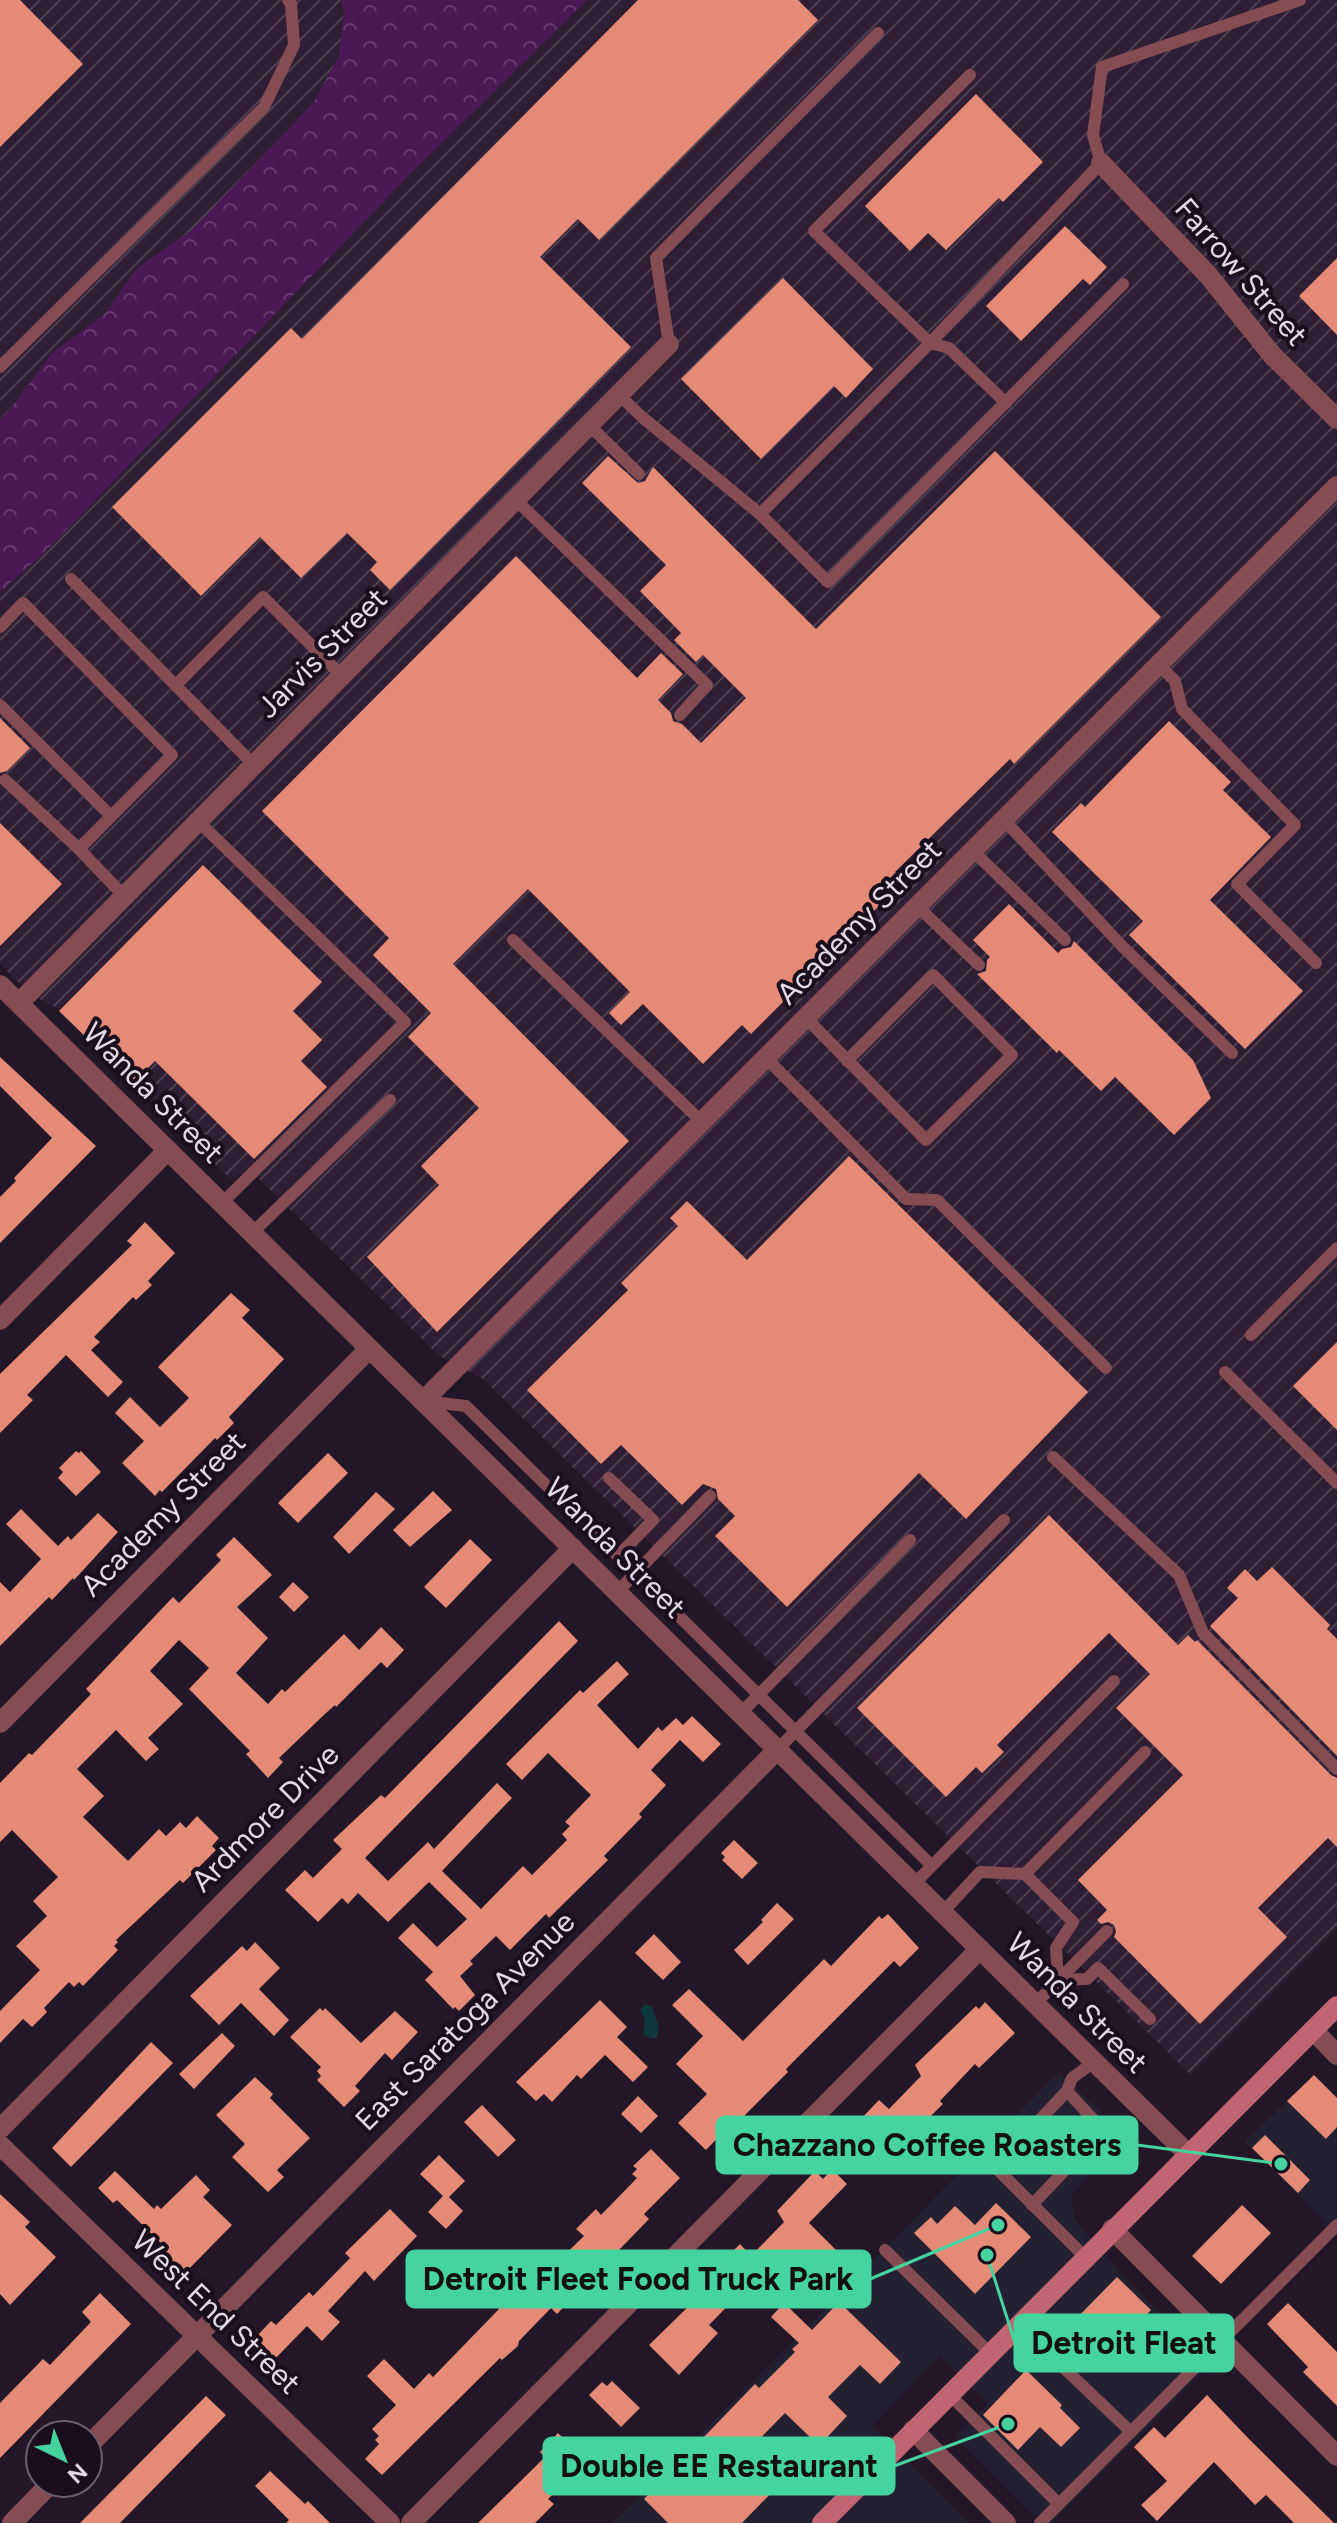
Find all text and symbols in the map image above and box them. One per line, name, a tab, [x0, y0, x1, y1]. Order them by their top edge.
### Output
street label: Farrow Street	[1167, 190, 1316, 353]
street label: Jarvis Street	[249, 580, 394, 725]
street label: Academy Street	[768, 831, 949, 1012]
street label: Wanda Street	[75, 1015, 231, 1171]
street label: Academy Street	[72, 1423, 253, 1604]
street label: Wanda Street	[537, 1470, 693, 1626]
street label: Ardmore Drive	[183, 1736, 346, 1899]
street label: East Saratoga Avenue	[347, 1903, 582, 2138]
street label: Wanda Street	[999, 1925, 1155, 2081]
callout: Chazzano Coffee Roasters	[717, 2117, 1137, 2173]
text: Chazzano Coffee Roasters	[733, 2126, 1121, 2164]
street label: West End Street	[124, 2222, 308, 2401]
callout: Detroit Fleet Food Truck Park	[407, 2251, 870, 2307]
text: Detroit Fleet Food Truck Park	[423, 2260, 854, 2298]
callout: Detroit Fleat	[1015, 2315, 1233, 2371]
text: Detroit Fleat	[1031, 2324, 1217, 2362]
north arrow	[24, 2419, 104, 2499]
callout: Double EE Restaurant	[544, 2438, 894, 2494]
text: Double EE Restaurant	[560, 2447, 878, 2485]
text: N	[62, 2458, 93, 2489]

